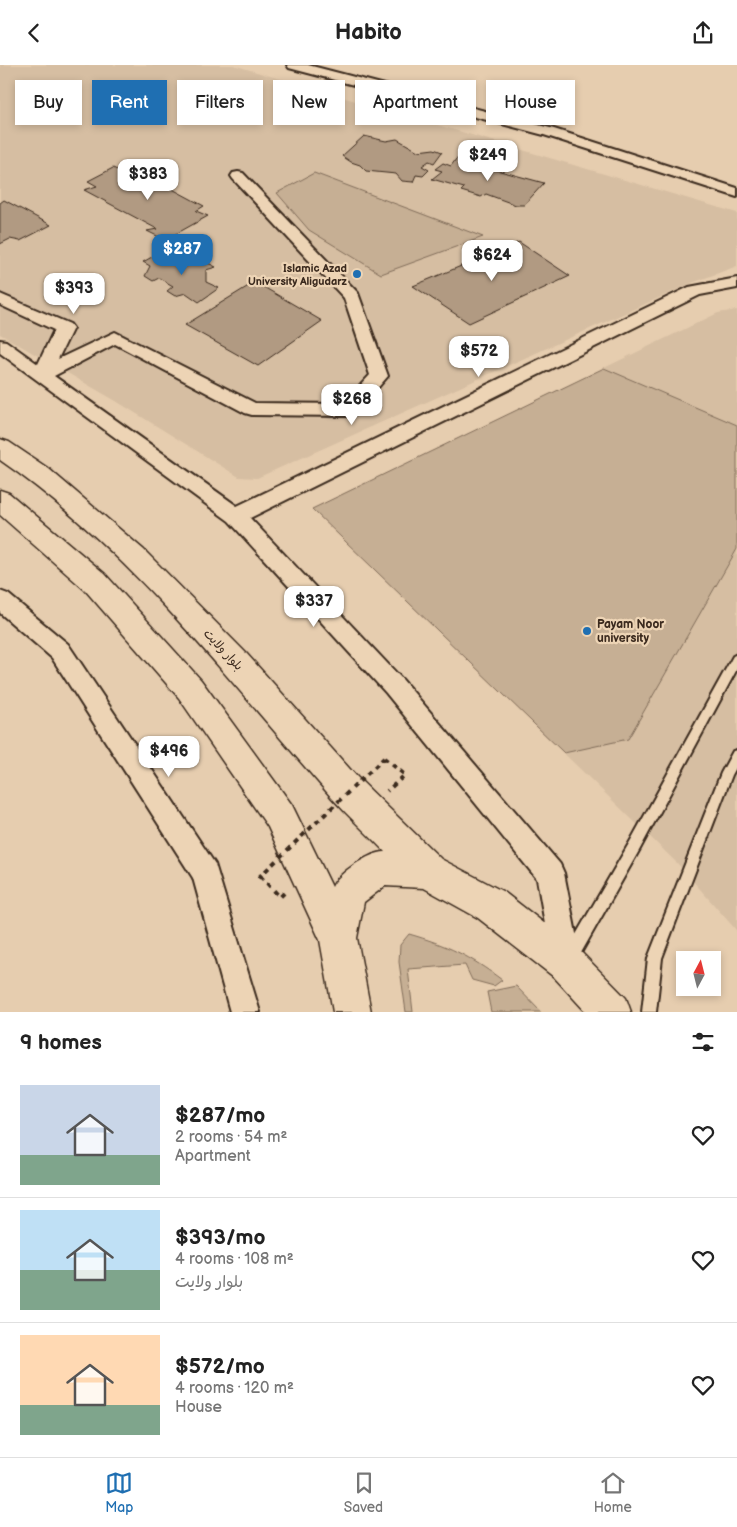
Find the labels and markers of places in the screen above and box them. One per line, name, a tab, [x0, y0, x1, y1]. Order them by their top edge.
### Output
pin: $249	[458, 139, 518, 182]
pin: $383	[118, 159, 178, 201]
pin: $287	[152, 233, 212, 276]
pin: $624	[462, 239, 522, 282]
place label: Islamic Azad University Aligudarz	[248, 262, 348, 288]
marker: Islamic Azad University Aligudarz	[351, 268, 363, 280]
pin: $393	[44, 273, 104, 315]
pin: $572	[449, 335, 509, 378]
pin: $268	[322, 383, 382, 426]
pin: $337	[284, 585, 344, 628]
place label: Payam Noor university	[597, 617, 664, 646]
marker: Payam Noor university	[581, 625, 593, 637]
pin: $496	[139, 735, 199, 778]

